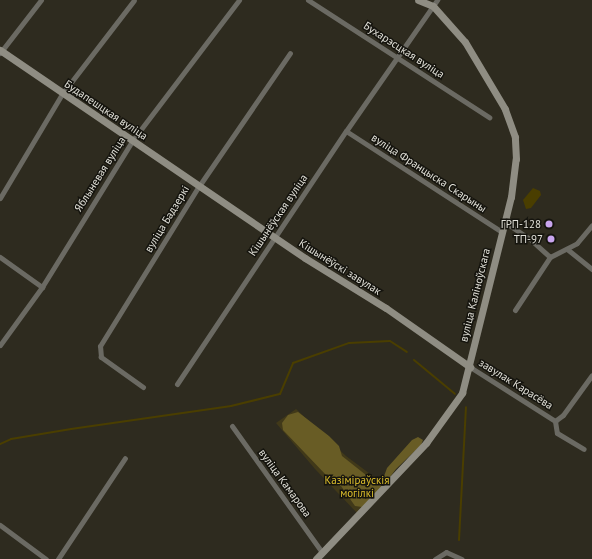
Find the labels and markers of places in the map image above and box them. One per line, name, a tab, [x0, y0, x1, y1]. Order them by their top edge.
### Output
place label: ГРП-128	[501, 217, 541, 231]
marker: ГРП-128	[544, 219, 554, 229]
place label: ТП-97	[514, 232, 543, 246]
marker: ТП-97	[546, 234, 556, 244]

